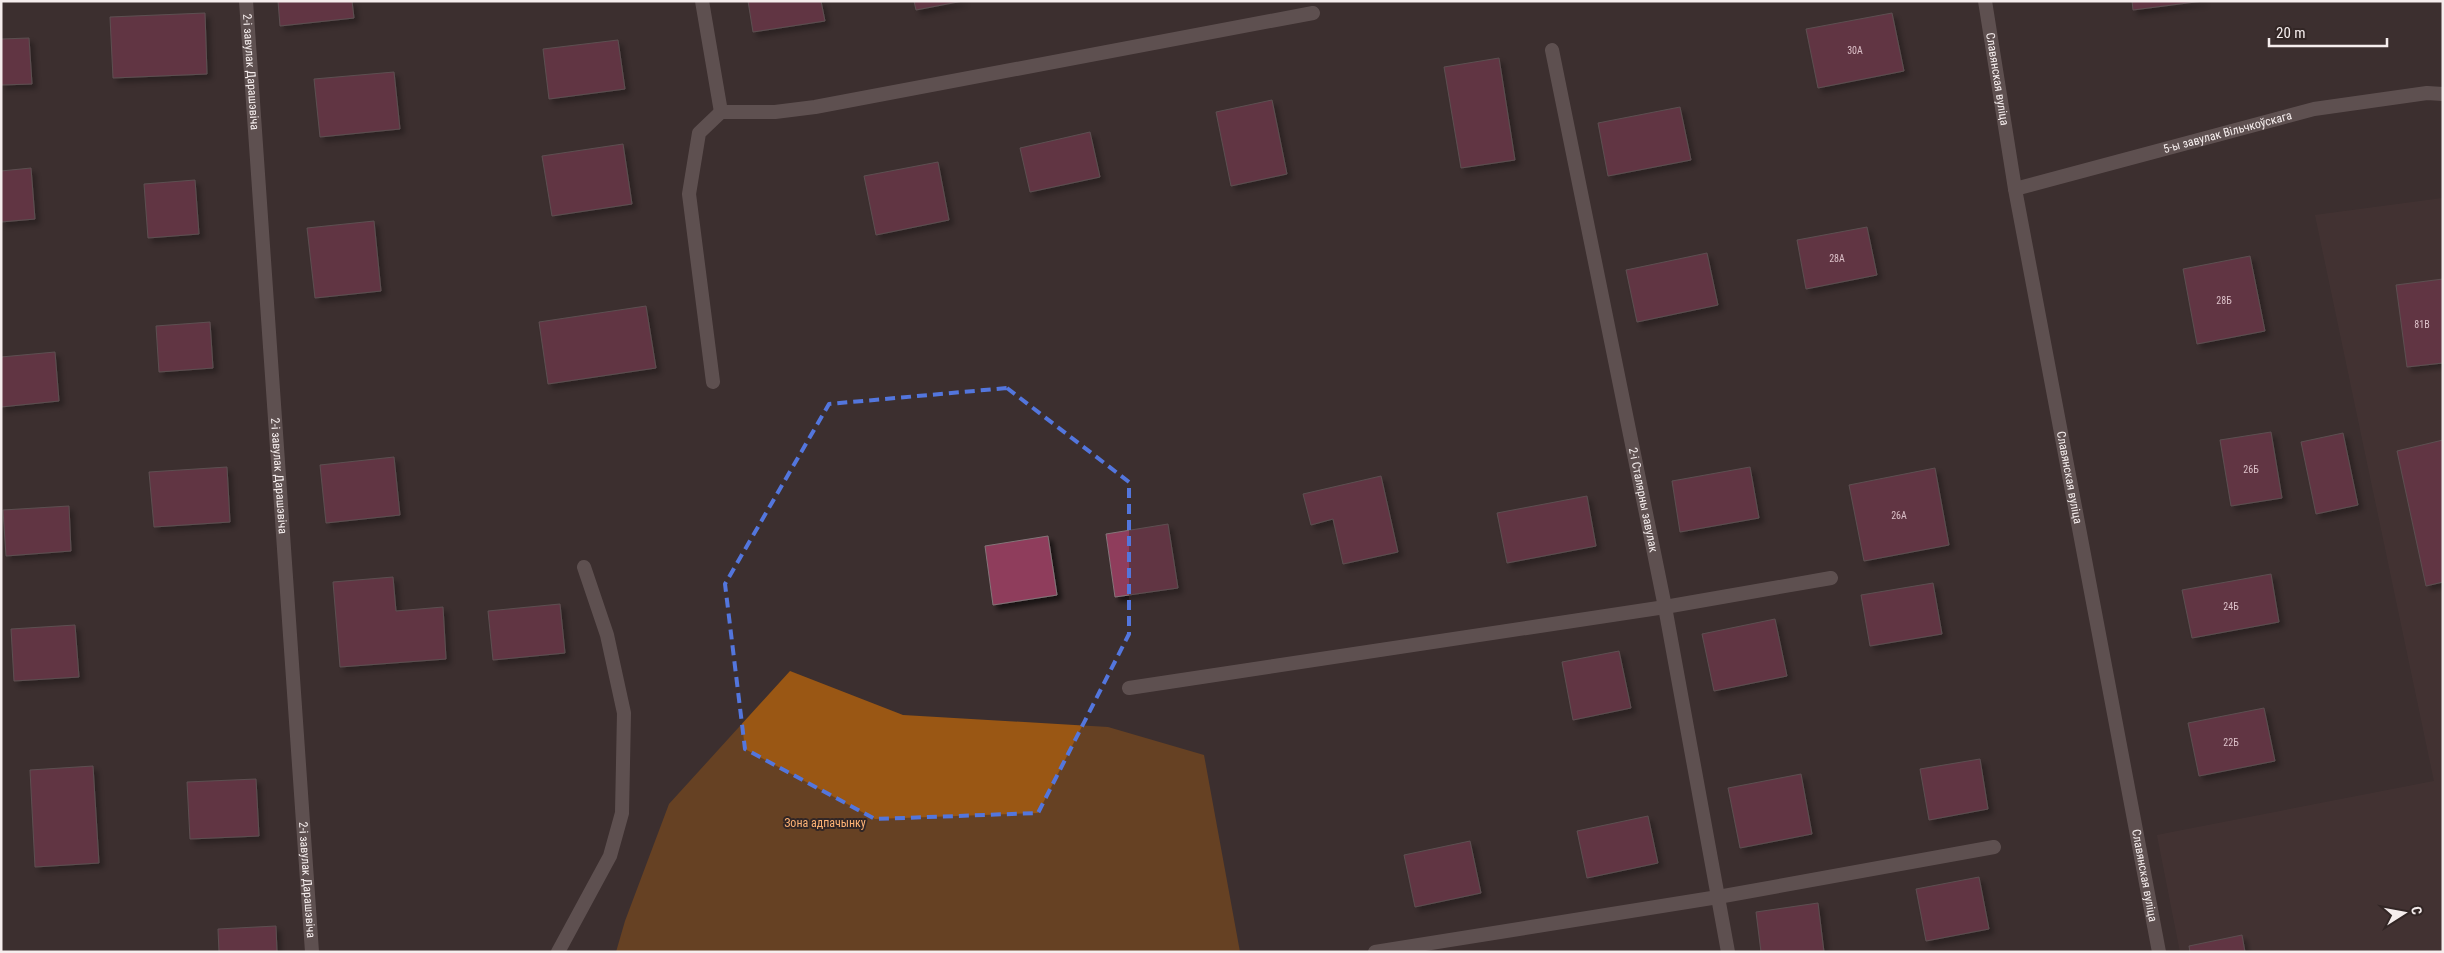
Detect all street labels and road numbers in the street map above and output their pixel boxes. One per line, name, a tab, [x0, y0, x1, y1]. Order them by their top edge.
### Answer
street label: 2-і завулак Дарашэвіча	[240, 13, 262, 131]
street label: Славянская вуліца	[1983, 32, 2012, 127]
street label: 5-ы завулак Вільчкоўскага	[2162, 108, 2294, 156]
street label: 2-і завулак Дарашэвіча	[268, 417, 290, 535]
street label: Славянская вуліца	[2054, 430, 2085, 525]
street label: 2-і Сталярны завулак	[1626, 446, 1661, 554]
street label: 2-і завулак Дарашэвіча	[296, 821, 318, 939]
street label: Славянская вуліца	[2129, 828, 2160, 923]

